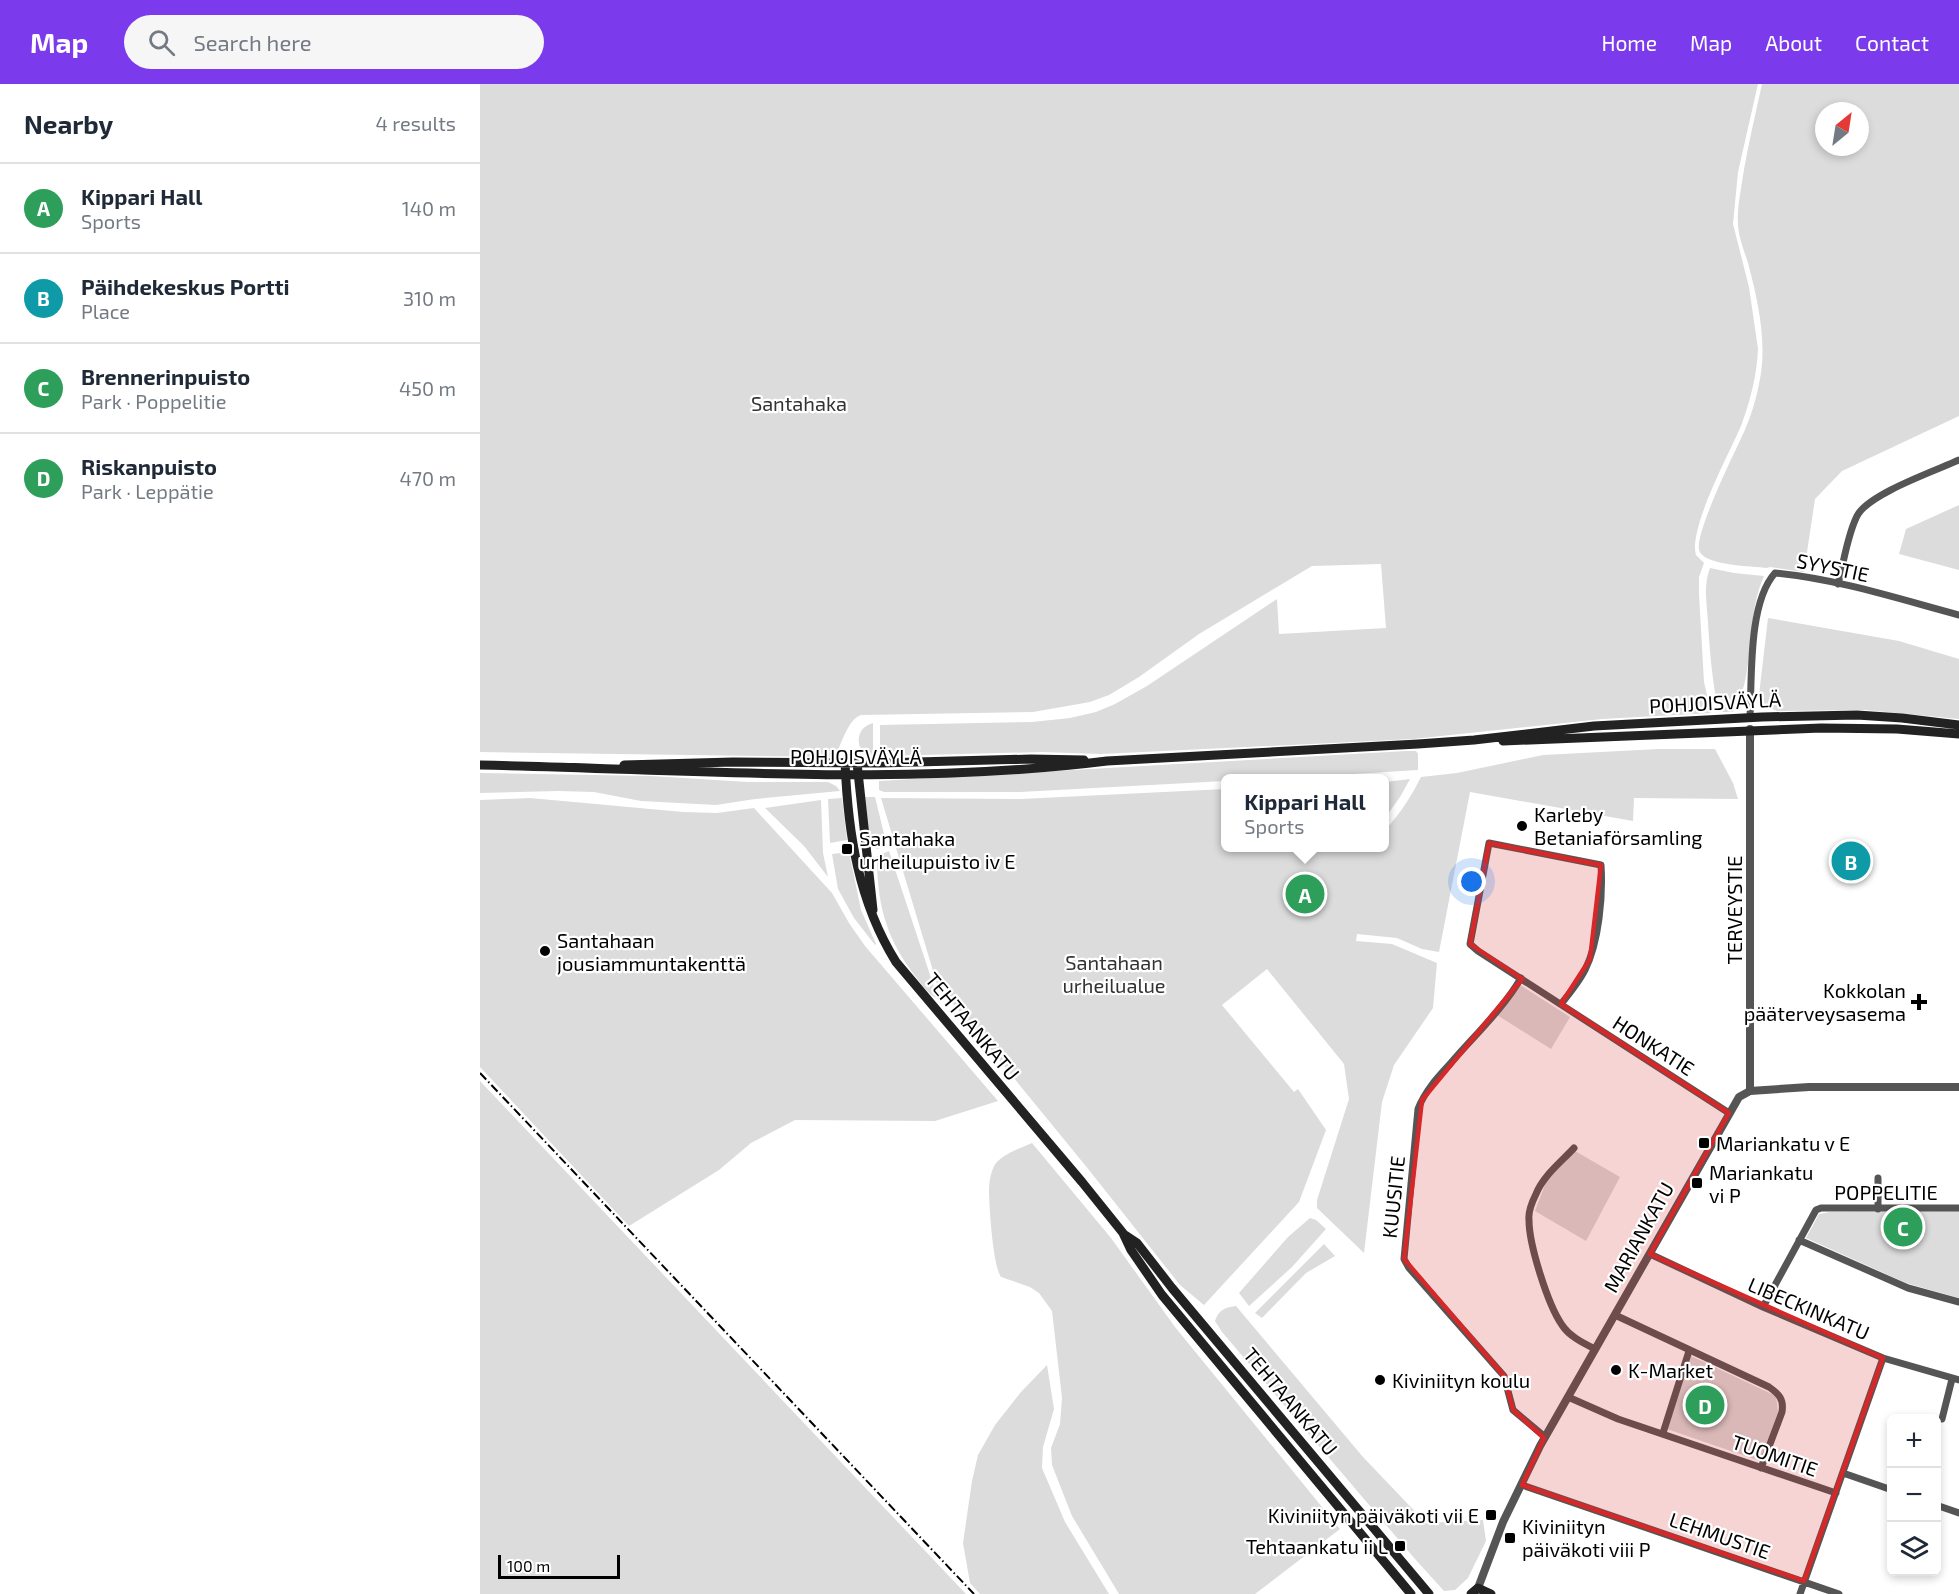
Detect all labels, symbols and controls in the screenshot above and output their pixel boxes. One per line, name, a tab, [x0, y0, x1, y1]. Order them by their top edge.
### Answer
search box	[124, 15, 544, 69]
text: Map	[30, 25, 88, 59]
icon: search	[145, 26, 178, 59]
text: Search here	[193, 29, 312, 55]
text: Home	[1601, 30, 1657, 55]
text: Map	[1690, 30, 1732, 55]
text: About	[1765, 30, 1822, 55]
text: Contact	[1855, 30, 1929, 55]
north arrow	[1815, 102, 1869, 156]
text: Nearby	[24, 108, 113, 139]
text: 4 results	[376, 111, 456, 135]
text: Kippari Hall	[81, 183, 202, 209]
text: A	[37, 196, 50, 220]
text: 140 m	[402, 196, 456, 220]
text: Sports	[81, 209, 141, 233]
text: Päihdekeskus Portti	[81, 273, 290, 299]
text: B	[37, 286, 50, 310]
text: 310 m	[403, 286, 456, 310]
text: Place	[81, 299, 130, 323]
text: Brennerinpuisto	[81, 363, 250, 389]
text: C	[38, 376, 49, 400]
text: 450 m	[399, 376, 456, 400]
text: Park · Poppelitie	[81, 389, 227, 413]
park label: Santahaka	[751, 391, 847, 415]
text: Riskanpuisto	[81, 453, 217, 479]
text: D	[37, 466, 50, 490]
text: 470 m	[399, 466, 456, 490]
text: Park · Leppätie	[81, 479, 214, 503]
street label: SYYSTIE	[1795, 548, 1871, 586]
street label: POHJOISVÄYLÄ	[1648, 687, 1782, 717]
street label: POHJOISVÄYLÄ	[790, 744, 923, 768]
popup	[1221, 774, 1389, 852]
text: Kippari Hall	[1244, 788, 1366, 814]
place label: Karleby Betaniaförsamling	[1534, 802, 1702, 849]
text: Sports	[1244, 814, 1304, 838]
marker: Karleby Betaniaförsamling	[1515, 819, 1529, 833]
place label: Santahaka urheilupuisto iv E	[859, 826, 1015, 873]
pin: B	[1832, 838, 1870, 884]
marker: Santahaka urheilupuisto iv E	[840, 842, 854, 856]
street label: TERVEYSTIE	[1722, 855, 1746, 965]
your location	[1457, 867, 1486, 896]
pin: A	[1286, 872, 1324, 916]
place label: Santahaan jousiammuntakenttä	[557, 928, 746, 975]
marker: Santahaan jousiammuntakenttä	[538, 944, 552, 958]
park label: Santahaan urheilualue	[1062, 950, 1166, 997]
street label: TEHTAANKATU	[921, 967, 1025, 1085]
place label: Kokkolan pääterveysasema	[1744, 978, 1906, 1025]
marker: Kokkolan pääterveysasema	[1910, 993, 1928, 1011]
street label: HONKATIE	[1609, 1010, 1699, 1080]
place label: Mariankatu v E	[1716, 1131, 1850, 1155]
marker: Mariankatu v E	[1697, 1136, 1711, 1150]
street label: KUUSITIE	[1377, 1154, 1409, 1240]
place label: Mariankatu vi P	[1709, 1160, 1813, 1207]
marker: Mariankatu vi P	[1690, 1176, 1704, 1190]
street label: MARIANKATU	[1598, 1178, 1678, 1296]
street label: POPPELITIE	[1834, 1180, 1938, 1204]
pin: C	[1884, 1204, 1922, 1250]
street label: LIBECKINKATU	[1745, 1272, 1873, 1344]
street label: TEHTAANKATU	[1239, 1342, 1343, 1460]
place label: K-Market	[1628, 1358, 1714, 1382]
marker: K-Market	[1609, 1363, 1623, 1377]
place label: Kiviniityn koulu	[1392, 1368, 1530, 1392]
marker: Kiviniityn koulu	[1373, 1373, 1387, 1387]
pin: D	[1686, 1382, 1724, 1428]
map controls	[1887, 1414, 1941, 1576]
button: +	[1887, 1414, 1941, 1468]
street label: TUOMITIE	[1729, 1429, 1821, 1481]
button: −	[1887, 1468, 1941, 1522]
place label: Kiviniityn päiväkoti vii E	[1268, 1503, 1479, 1527]
street label: LEHMUSTIE	[1666, 1507, 1774, 1563]
marker: Kiviniityn päiväkoti vii E	[1484, 1508, 1498, 1522]
place label: Kiviniityn päiväkoti viii P	[1522, 1514, 1651, 1561]
button: layers	[1887, 1522, 1941, 1576]
marker: Kiviniityn päiväkoti viii P	[1503, 1531, 1517, 1545]
place label: Tehtaankatu ii L	[1246, 1534, 1388, 1558]
marker: Tehtaankatu ii L	[1393, 1539, 1407, 1553]
scale bar	[498, 1552, 620, 1580]
text: 100 m	[507, 1556, 550, 1575]

